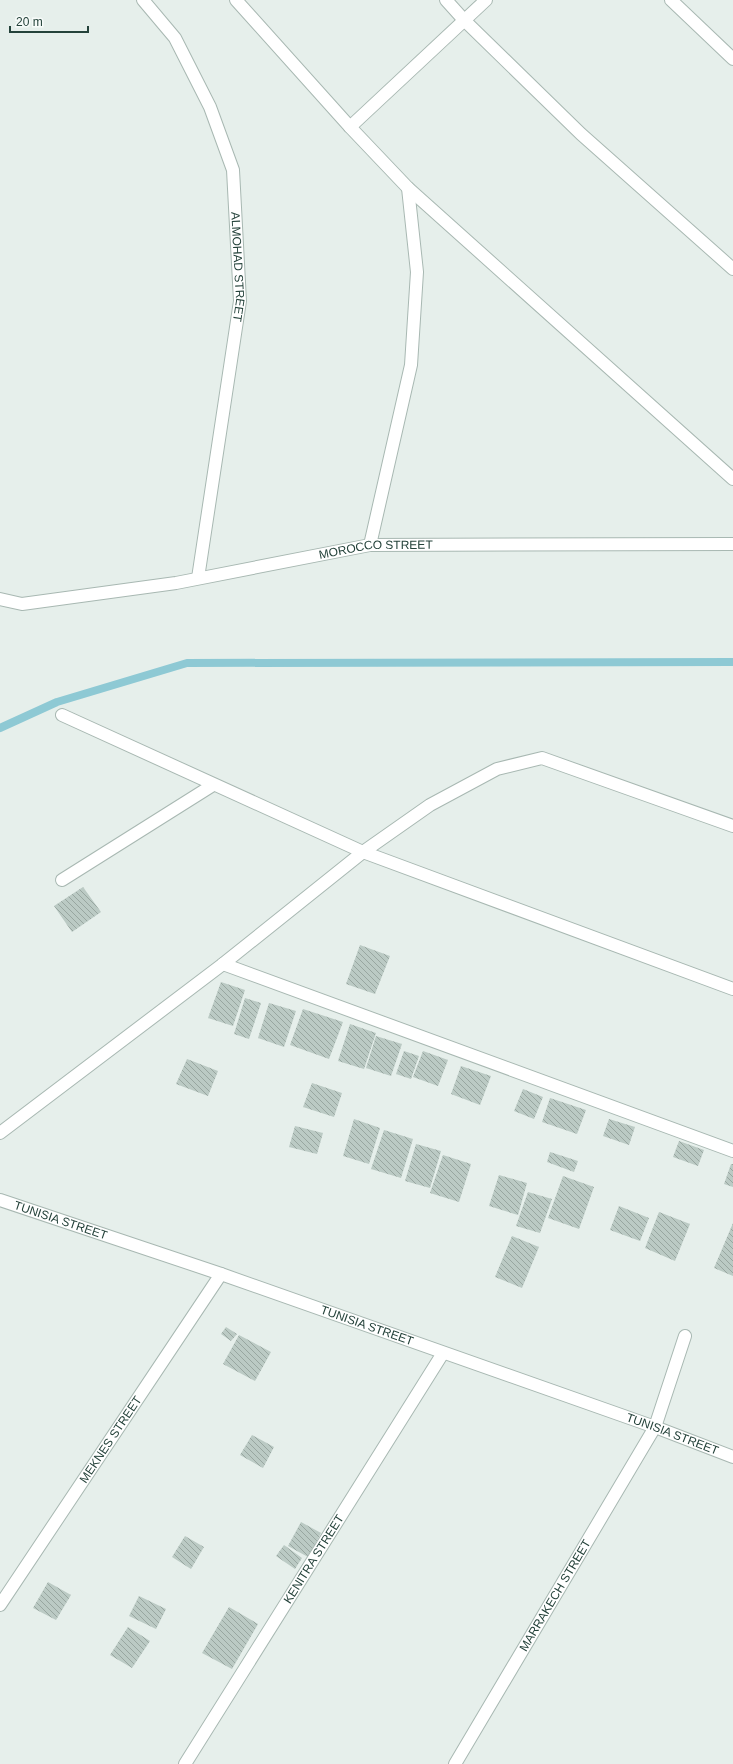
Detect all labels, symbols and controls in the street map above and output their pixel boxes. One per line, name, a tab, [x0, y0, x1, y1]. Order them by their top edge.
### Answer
scale bar	[10, 8, 88, 34]
text: 20 m	[16, 15, 43, 29]
street label: ALMOHAD STREET	[228, 211, 247, 323]
street label: MOROCCO STREET	[318, 538, 433, 562]
street label: TUNISIA STREET	[12, 1198, 110, 1243]
street label: TUNISIA STREET	[319, 1303, 416, 1349]
street label: MEKNES STREET	[77, 1393, 145, 1486]
street label: TUNISIA STREET	[624, 1410, 721, 1458]
street label: KENITRA STREET	[281, 1511, 347, 1606]
street label: MARRAKECH STREET	[516, 1536, 594, 1654]

